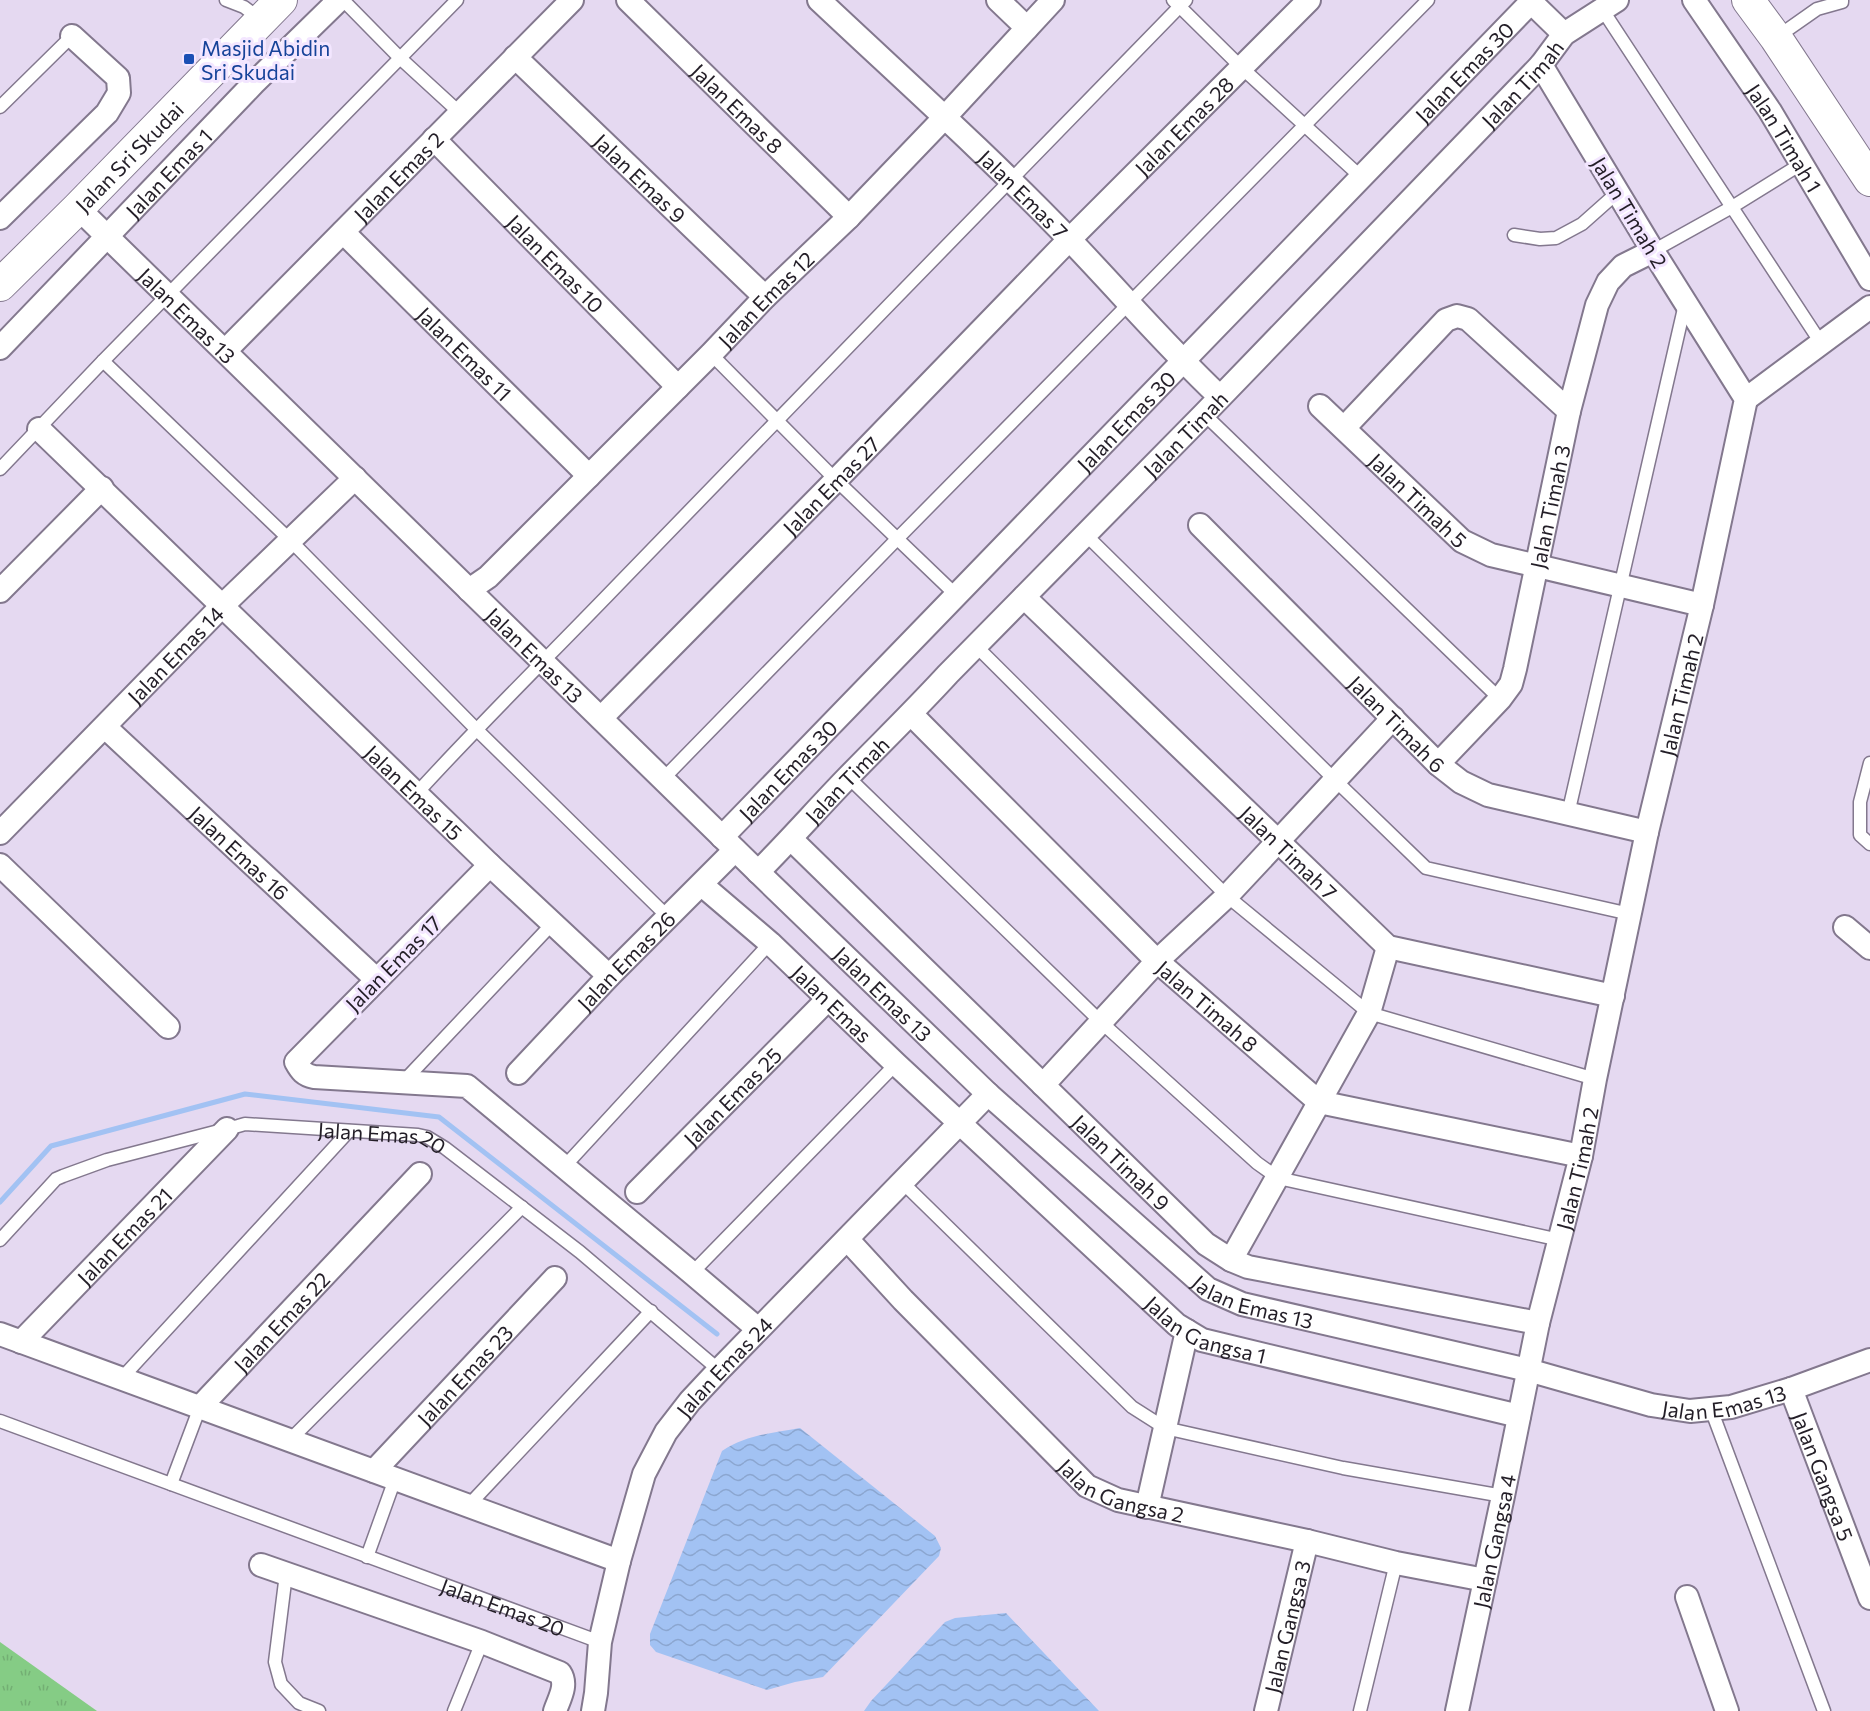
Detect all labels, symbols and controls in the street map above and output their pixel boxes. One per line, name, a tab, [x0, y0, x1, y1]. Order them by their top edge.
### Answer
street label: Jalan Emas 30	[1409, 16, 1518, 127]
place label: Masjid Abidin Sri Skudai	[201, 35, 330, 84]
street label: Jalan Timah	[1476, 35, 1568, 132]
marker: Masjid Abidin Sri Skudai	[182, 52, 196, 66]
street label: Jalan Emas 8	[687, 58, 789, 158]
street label: Jalan Emas 28	[1129, 71, 1238, 180]
street label: Jalan Timah 1	[1742, 78, 1828, 196]
street label: Jalan Sri Skudai	[69, 96, 188, 216]
street label: Jalan Emas 1	[120, 123, 217, 222]
street label: Jalan Emas 2	[348, 126, 448, 226]
street label: Jalan Emas 9	[589, 128, 692, 227]
street label: Jalan Emas 7	[974, 144, 1074, 243]
street label: Jalan Timah 2	[1587, 152, 1673, 272]
street label: Jalan Emas 10	[502, 209, 610, 317]
street label: Jalan Emas 12	[712, 245, 818, 352]
street label: Jalan Emas 13	[134, 262, 241, 368]
street label: Jalan Emas 11	[413, 301, 518, 405]
street label: Jalan Emas 30	[1071, 365, 1180, 476]
street label: Jalan Timah	[1137, 385, 1232, 481]
street label: Jalan Emas 27	[777, 431, 884, 539]
street label: Jalan Timah 3	[1524, 442, 1574, 571]
street label: Jalan Timah 5	[1364, 447, 1473, 552]
street label: Jalan Emas 14	[122, 600, 228, 708]
street label: Jalan Emas 13	[481, 602, 589, 707]
street label: Jalan Timah 2	[1653, 631, 1707, 758]
street label: Jalan Timah 6	[1344, 670, 1451, 777]
street label: Jalan Emas 30	[733, 714, 842, 825]
street label: Jalan Timah	[799, 731, 893, 828]
street label: Jalan Emas 15	[360, 739, 468, 845]
street label: Jalan Emas 16	[185, 800, 295, 905]
street label: Jalan Timah 7	[1236, 800, 1343, 904]
street label: Jalan Emas 26	[571, 905, 680, 1015]
street label: Jalan Emas 17	[340, 910, 446, 1016]
street label: Jalan Emas 13	[830, 941, 938, 1047]
street label: Jalan Timah 8	[1152, 954, 1264, 1056]
street label: Jalan Emas	[787, 959, 877, 1047]
street label: Jalan Emas 25	[678, 1042, 786, 1151]
street label: Jalan Timah 2	[1550, 1105, 1602, 1232]
street label: Jalan Timah 9	[1068, 1109, 1176, 1215]
street label: Jalan Emas 20	[317, 1116, 451, 1158]
street label: Jalan Emas 21	[71, 1182, 177, 1289]
street label: Jalan Emas 22	[228, 1266, 334, 1376]
street label: Jalan Emas 13	[1188, 1269, 1316, 1333]
street label: Jalan Gangsa 1	[1141, 1290, 1269, 1367]
street label: Jalan Emas 24	[670, 1311, 777, 1421]
street label: Jalan Emas 23	[411, 1319, 517, 1430]
street label: Jalan Emas 13	[1660, 1379, 1789, 1424]
street label: Jalan Gangsa 5	[1788, 1408, 1860, 1544]
street label: Jalan Gangsa 2	[1054, 1453, 1186, 1526]
street label: Jalan Gangsa 4	[1467, 1471, 1520, 1610]
street label: Jalan Gangsa 3	[1258, 1557, 1314, 1695]
street label: Jalan Emas 20	[438, 1572, 568, 1640]

